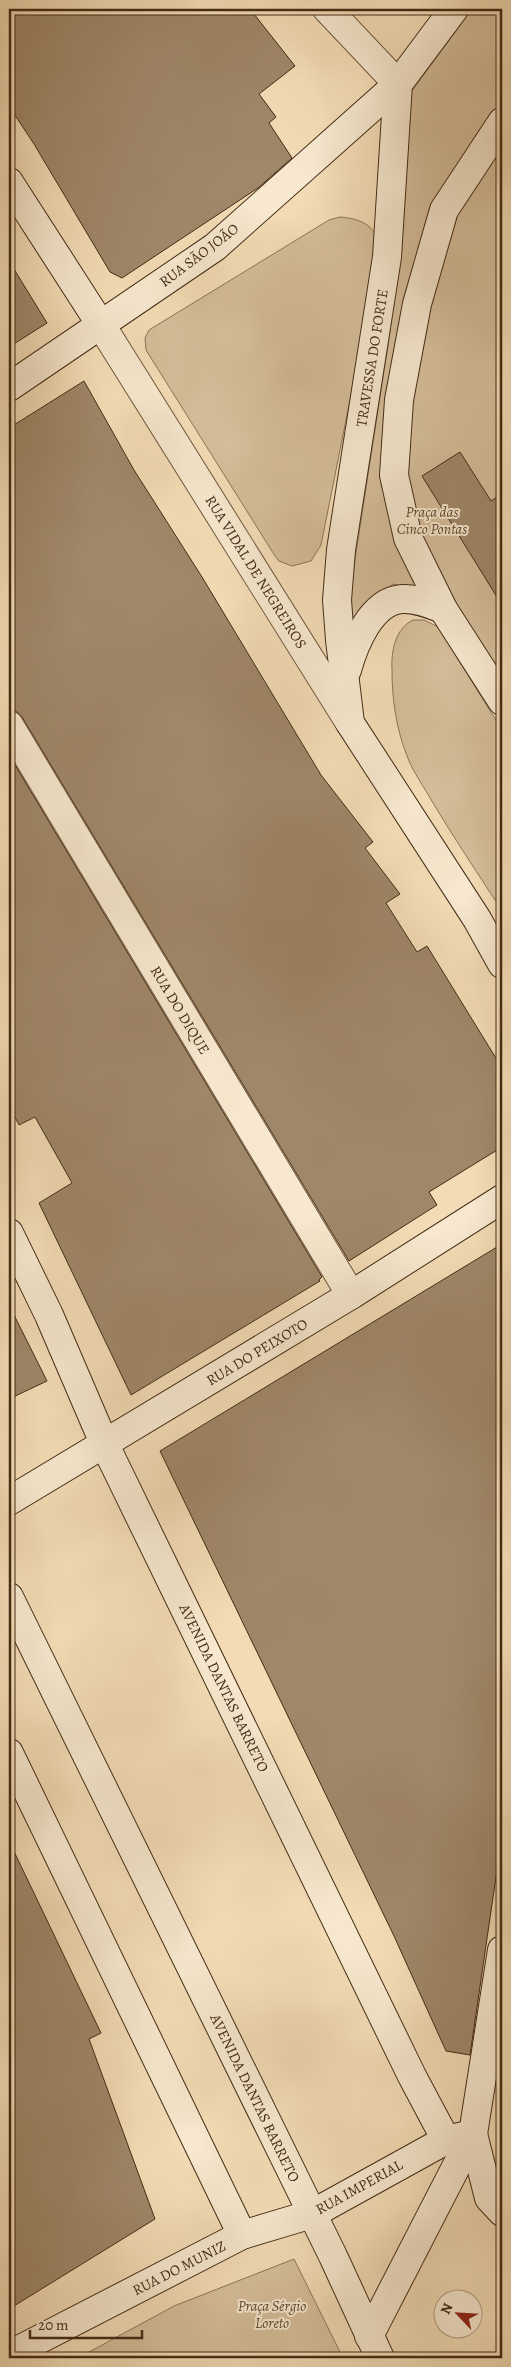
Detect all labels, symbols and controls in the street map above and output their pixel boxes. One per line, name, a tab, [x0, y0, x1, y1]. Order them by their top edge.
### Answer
street label: RUA SÃO JOÃO	[155, 219, 243, 291]
street label: TRAVESSA DO FORTE	[351, 288, 393, 428]
street label: RUA VIDAL DE NEGREIROS	[200, 491, 312, 653]
park label: Praça das Cinco Pontas	[397, 502, 467, 539]
street label: RUA DO DIQUE	[146, 962, 214, 1058]
street label: RUA DO PEIXOTO	[202, 1314, 312, 1390]
street label: AVENIDA DANTAS BARRETO	[174, 1600, 274, 1775]
street label: AVENIDA DANTAS BARRETO	[205, 2010, 305, 2185]
street label: RUA IMPERIAL	[312, 2155, 406, 2219]
street label: RUA DO MUNIZ	[129, 2236, 229, 2300]
north arrow	[434, 2290, 484, 2340]
park label: Praça Sérgio Loreto	[238, 2296, 306, 2333]
text: N	[436, 2300, 457, 2317]
scale bar	[30, 2307, 142, 2339]
text: 20 m	[38, 2315, 69, 2335]

